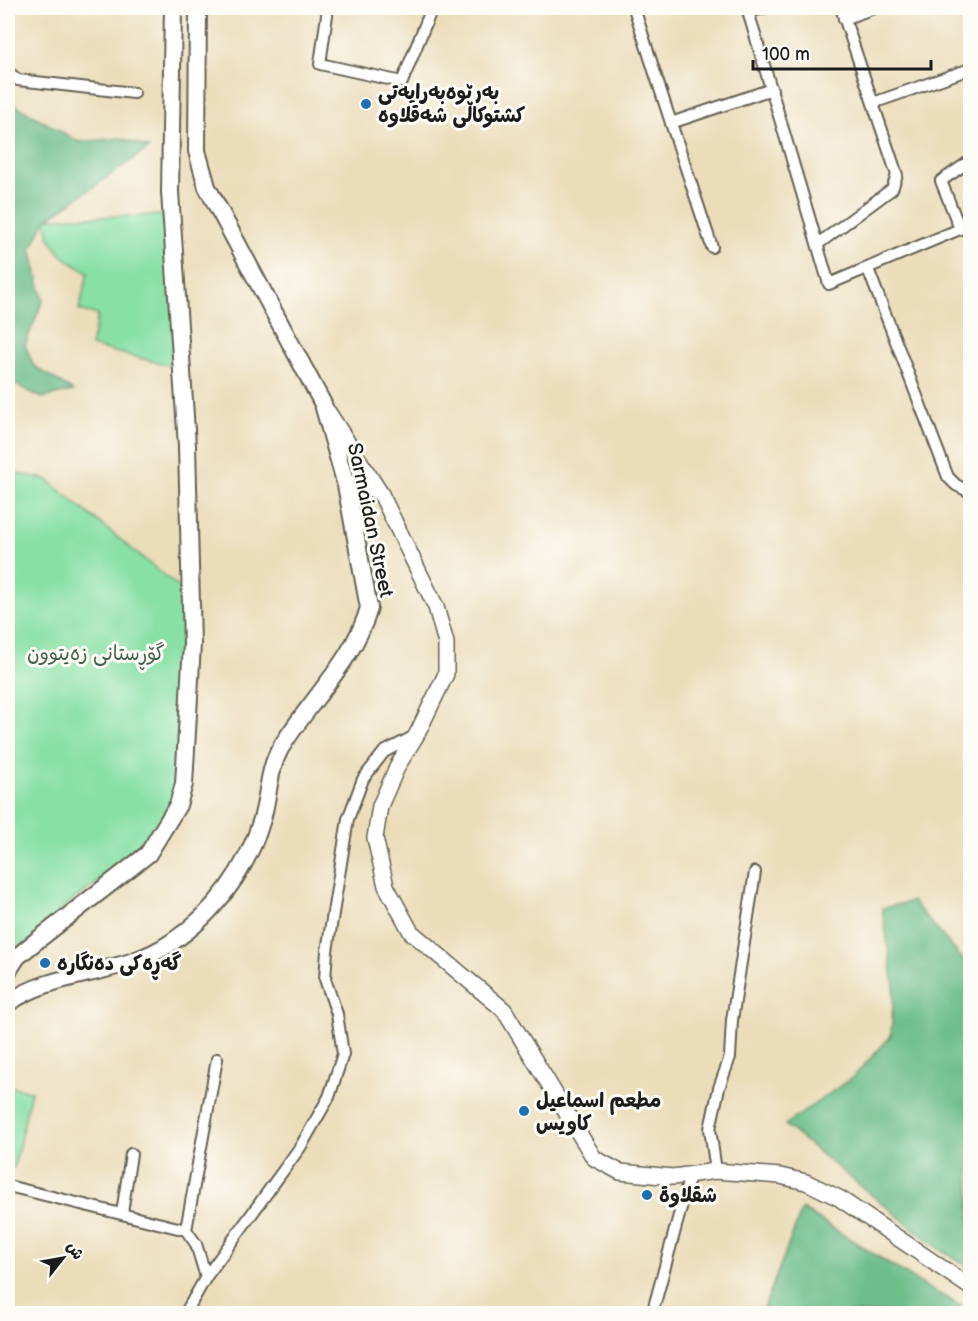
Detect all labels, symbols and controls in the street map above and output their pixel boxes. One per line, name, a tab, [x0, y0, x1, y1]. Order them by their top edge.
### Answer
scale bar	[753, 33, 932, 71]
text: 100 m	[762, 44, 810, 65]
place label: بەڕێوەبەرایەتی کشتوکاڵی شەقلاوە	[378, 81, 525, 128]
marker: بەڕێوەبەرایەتی کشتوکاڵی شەقلاوە	[359, 97, 373, 111]
street label: Sarmaidan Street	[342, 441, 398, 600]
park label: گۆڕستانی زەیتوون	[27, 642, 165, 670]
place label: گەڕەکی دەنگارە	[57, 951, 181, 980]
marker: گەڕەکی دەنگارە	[38, 956, 52, 970]
place label: مطعم اسماعیل کاویس	[536, 1089, 661, 1136]
marker: مطعم اسماعیل کاویس	[517, 1104, 531, 1118]
place label: شقلاوة	[659, 1184, 717, 1208]
marker: شقلاوة	[640, 1188, 654, 1202]
north arrow	[33, 1228, 93, 1288]
text: ش	[62, 1239, 87, 1263]

